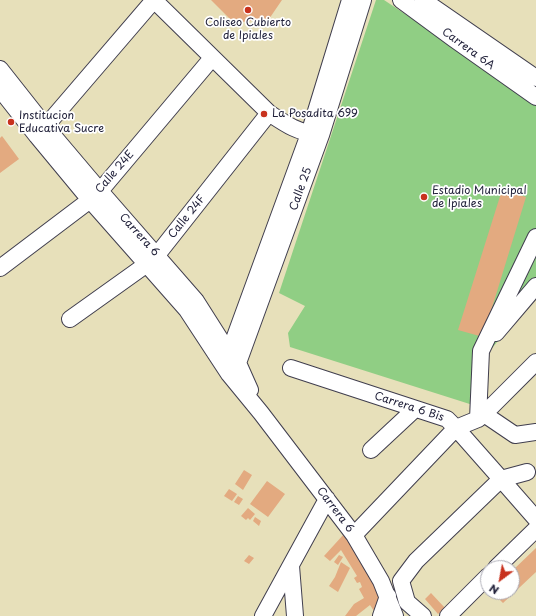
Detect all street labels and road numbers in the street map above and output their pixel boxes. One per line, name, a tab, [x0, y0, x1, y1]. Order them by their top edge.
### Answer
street label: Carrera 6A	[439, 26, 497, 72]
street label: Calle 24E	[93, 148, 137, 196]
street label: Calle 25	[287, 166, 315, 212]
street label: Calle 24F	[166, 193, 208, 241]
street label: Carrera 6	[116, 211, 162, 259]
street label: Carrera 6 Bis	[373, 390, 445, 424]
street label: Carrera 6	[314, 485, 356, 535]

